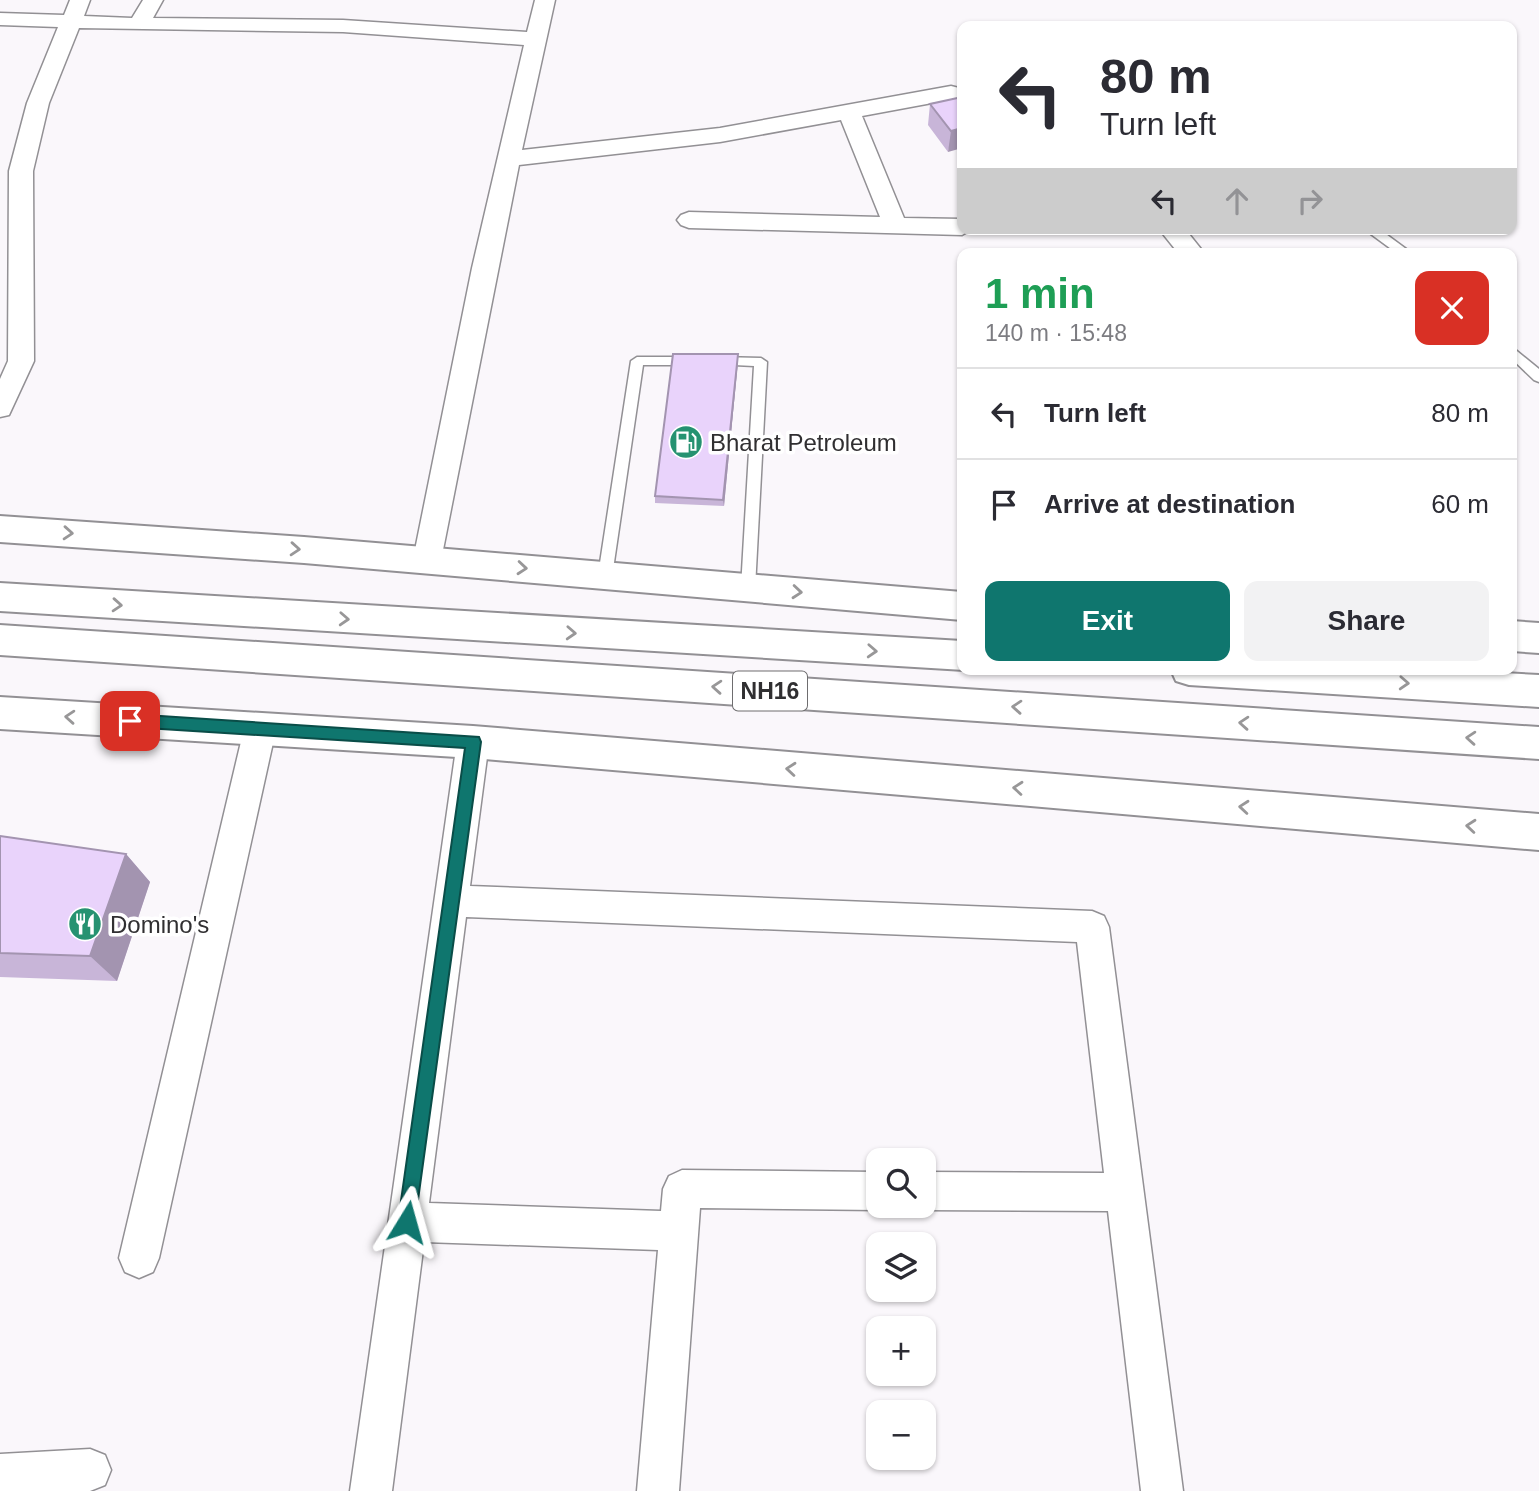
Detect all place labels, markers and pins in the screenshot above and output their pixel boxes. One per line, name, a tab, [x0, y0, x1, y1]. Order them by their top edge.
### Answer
fuel station icon: Bharat Petroleum	[667, 423, 705, 461]
place label: Bharat Petroleum	[710, 429, 897, 456]
pin	[100, 691, 160, 751]
restaurant icon: Domino's	[66, 905, 104, 943]
place label: Domino's	[110, 911, 209, 938]

